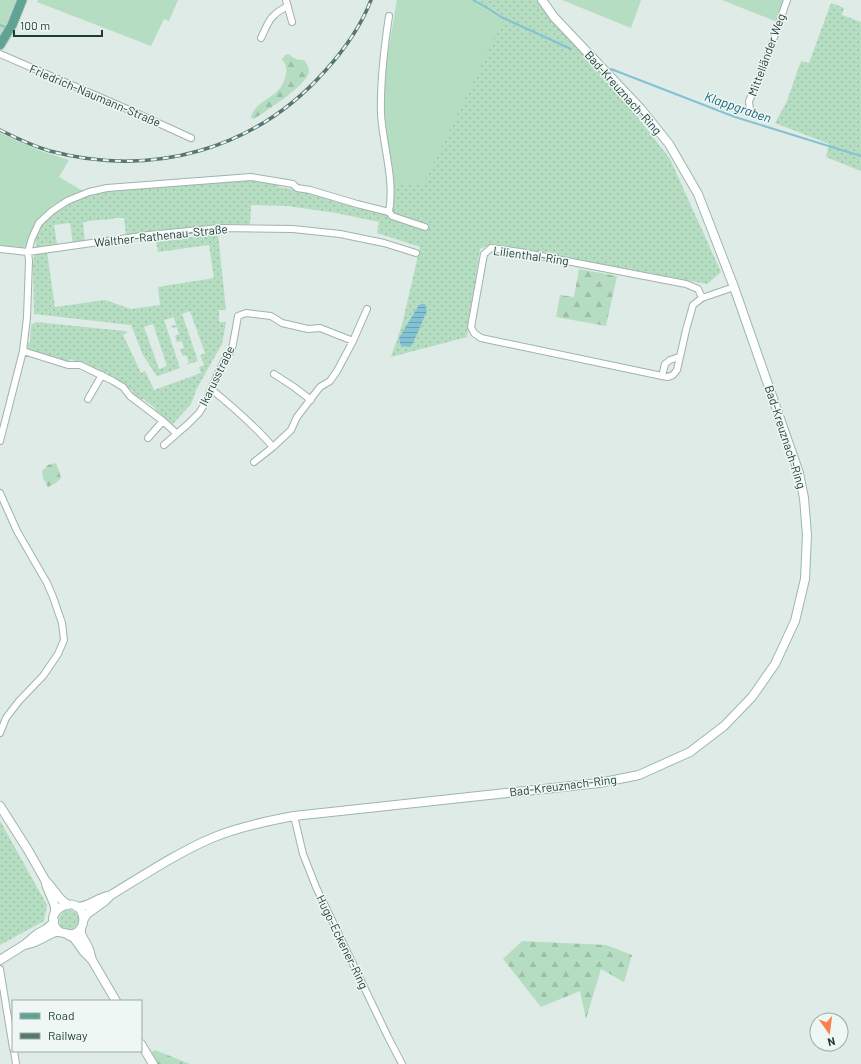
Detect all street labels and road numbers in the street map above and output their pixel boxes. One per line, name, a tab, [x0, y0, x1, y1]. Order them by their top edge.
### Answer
street label: Mittelländer Weg	[745, 11, 788, 98]
street label: Bad-Kreuznach-Ring	[582, 48, 665, 137]
street label: Friedrich-Naumann-Straße	[28, 61, 163, 129]
street label: Walther-Rathenau-Straße	[93, 221, 228, 249]
street label: Lilienthal-Ring	[492, 243, 570, 267]
street label: Ikarusstraße	[196, 343, 237, 408]
street label: Bad-Kreuznach-Ring	[763, 383, 809, 490]
street label: Bad-Kreuznach-Ring	[508, 771, 617, 799]
street label: Hugo-Eckener-Ring	[314, 892, 372, 991]

